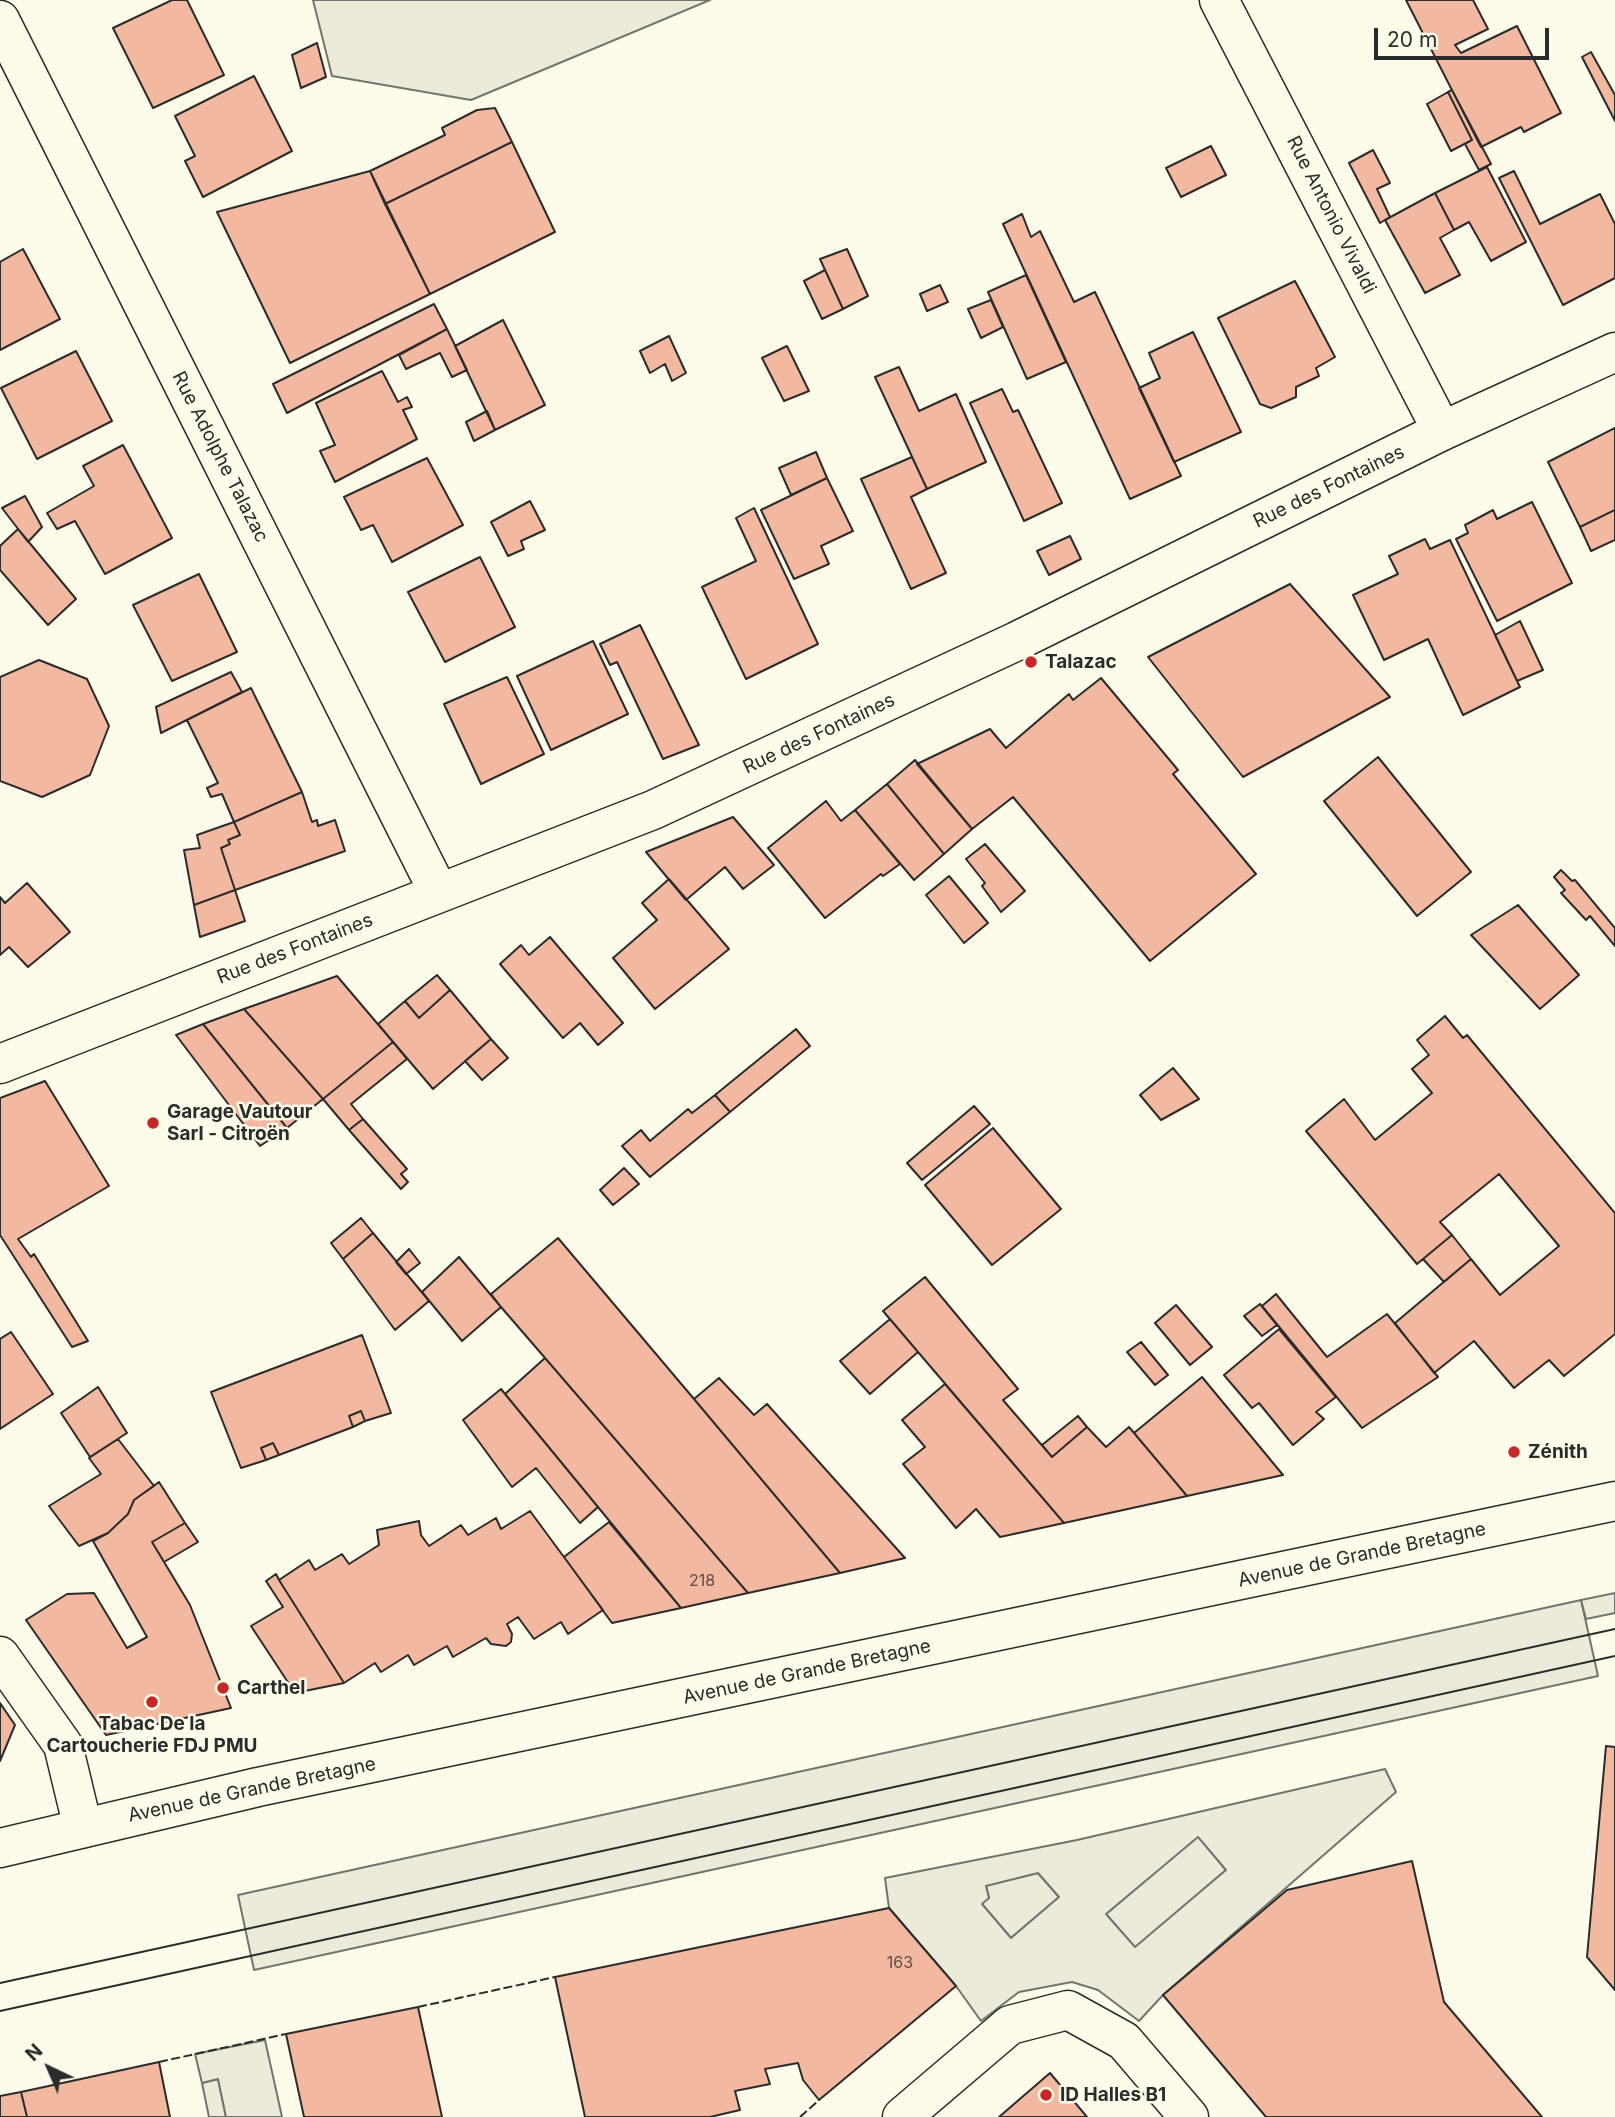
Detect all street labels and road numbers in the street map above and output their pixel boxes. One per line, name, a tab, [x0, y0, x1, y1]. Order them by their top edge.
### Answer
street label: Rue Antonio Vivaldi	[1281, 132, 1381, 298]
street label: Rue Adolphe Talazac	[167, 368, 273, 546]
street label: Rue des Fontaines	[1250, 441, 1408, 533]
street label: Rue des Fontaines	[739, 689, 899, 779]
street label: Rue des Fontaines	[214, 909, 376, 989]
street label: Avenue de Grande Bretagne	[1236, 1518, 1488, 1592]
street label: Avenue de Grande Bretagne	[681, 1635, 933, 1709]
street label: Avenue de Grande Bretagne	[126, 1753, 378, 1827]

